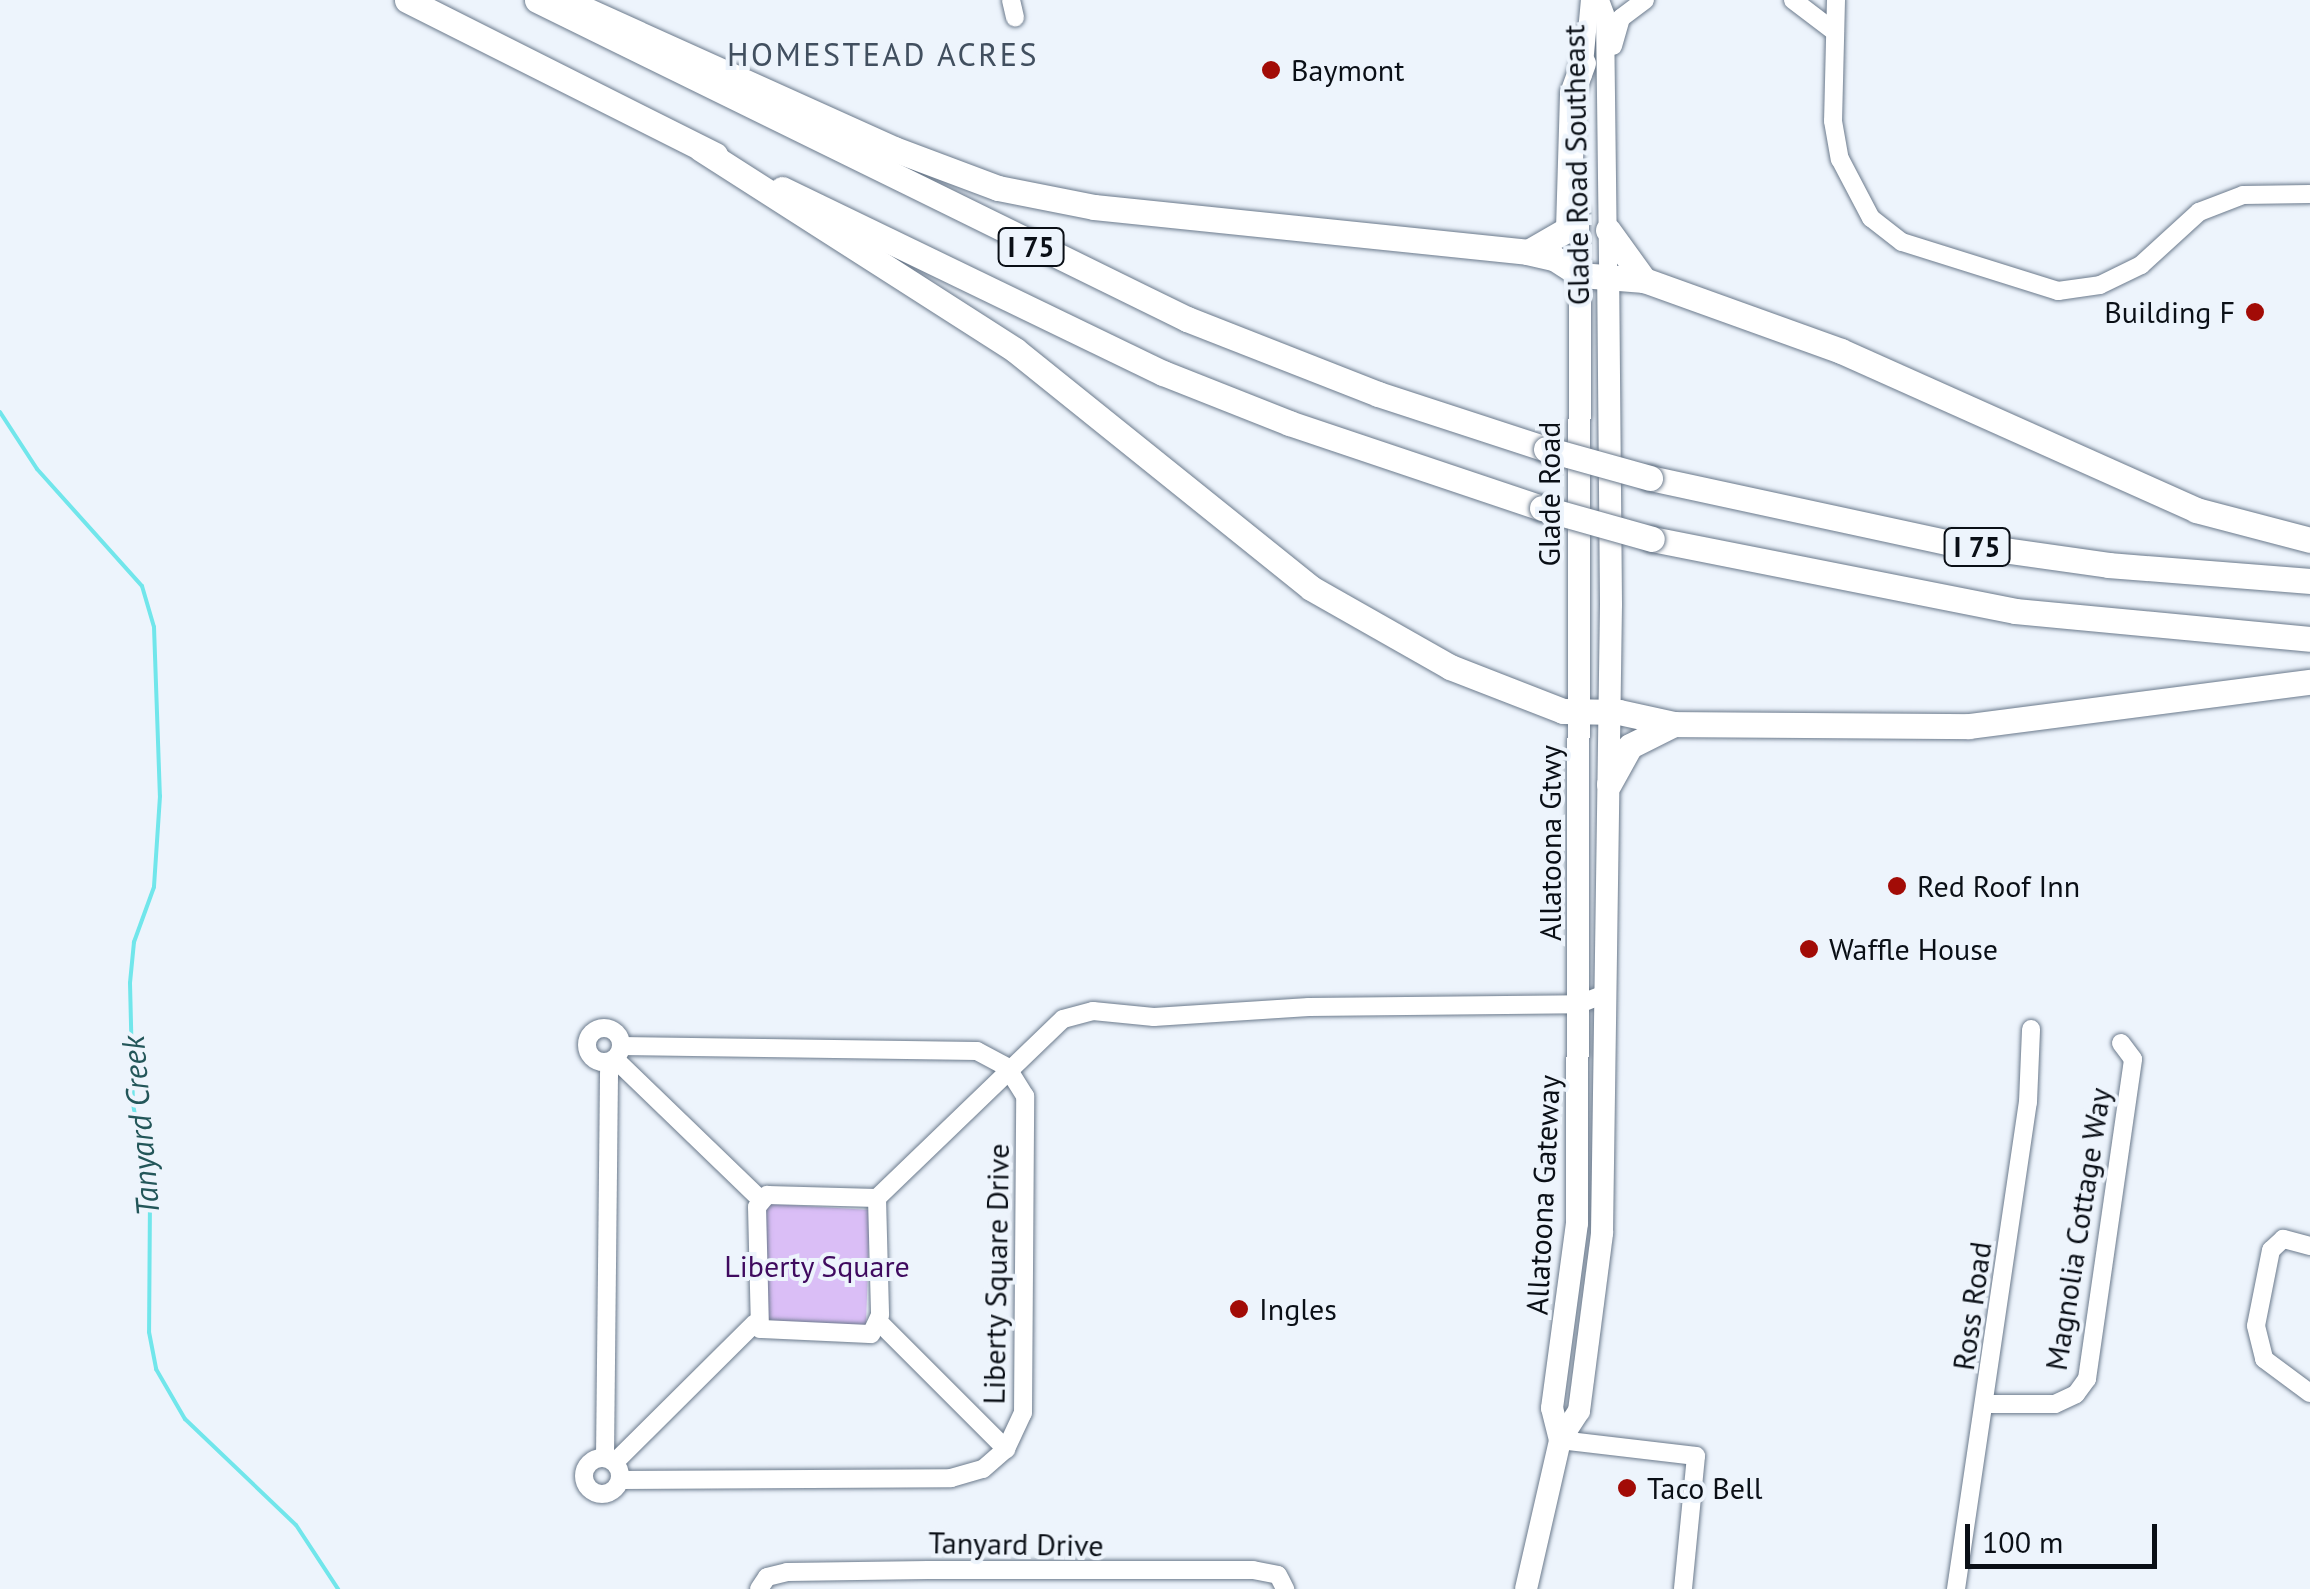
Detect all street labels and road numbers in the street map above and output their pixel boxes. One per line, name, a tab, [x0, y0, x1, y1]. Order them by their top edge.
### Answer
street label: Glade Road Southeast	[1556, 24, 1596, 306]
road number: I 75	[996, 224, 1066, 270]
street label: Glade Road	[1531, 422, 1567, 566]
road number: I 75	[1942, 524, 2012, 570]
street label: Allatoona Gtwy	[1532, 745, 1568, 941]
street label: Allatoona Gateway	[1519, 1074, 1567, 1316]
street label: Magnolia Cottage Way	[2038, 1085, 2118, 1373]
street label: Liberty Square Drive	[976, 1143, 1016, 1405]
street label: Ross Road	[1945, 1239, 1999, 1373]
street label: Tanyard Drive	[928, 1524, 1104, 1564]

